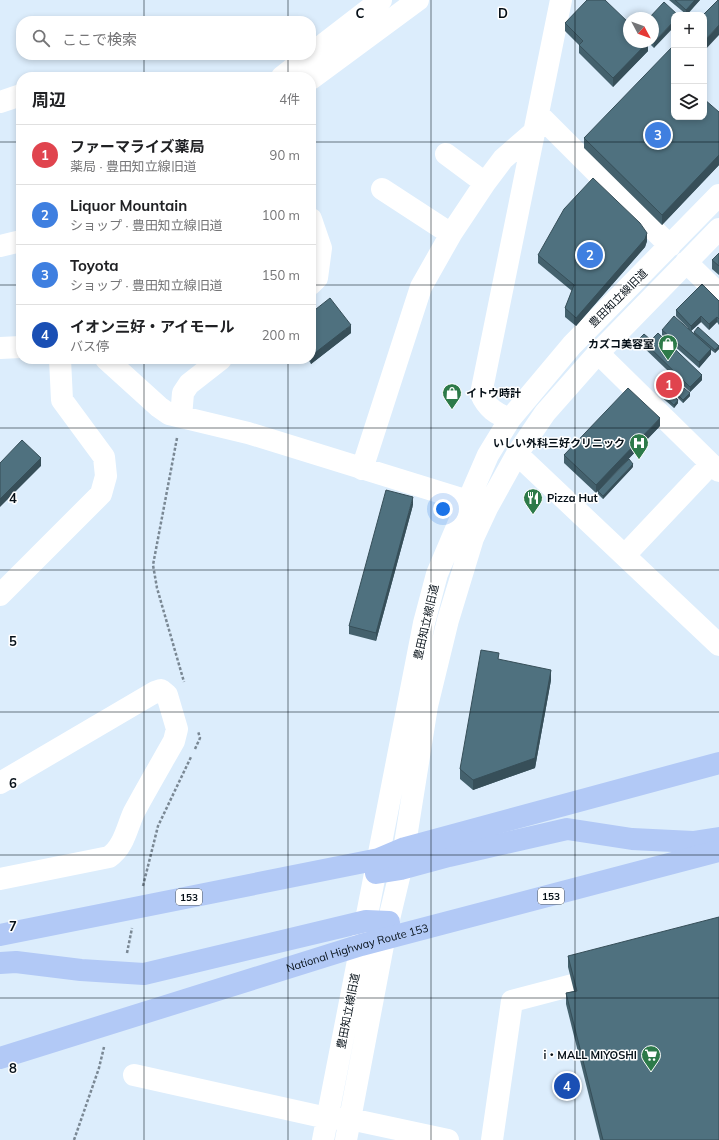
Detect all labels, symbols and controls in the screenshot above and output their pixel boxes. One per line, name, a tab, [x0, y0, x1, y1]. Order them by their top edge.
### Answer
text: C	[356, 5, 365, 21]
text: D	[498, 5, 508, 21]
north arrow	[623, 12, 659, 48]
map controls	[671, 12, 707, 120]
button: +	[671, 12, 707, 48]
search box	[16, 16, 316, 60]
icon: search	[30, 27, 52, 49]
text: ここで検索	[62, 30, 137, 49]
button: −	[671, 48, 707, 84]
button: layers	[671, 84, 707, 120]
text: 周辺	[32, 89, 66, 110]
text: 4件	[279, 91, 300, 107]
pin: 3	[645, 120, 671, 150]
text: ファーマライズ薬局	[70, 137, 205, 156]
text: 1	[41, 147, 49, 163]
text: 90 m	[270, 147, 300, 163]
text: 薬局 · 豊田知立線旧道	[70, 158, 197, 174]
text: Liquor Mountain	[70, 196, 187, 215]
text: 2	[41, 207, 49, 223]
text: 100 m	[262, 207, 300, 223]
text: ショップ · 豊田知立線旧道	[70, 217, 223, 233]
pin: 2	[577, 240, 603, 270]
text: Toyota	[70, 256, 119, 275]
street label: 豊田知立線旧道	[586, 266, 650, 330]
text: 3	[41, 267, 49, 283]
text: 150 m	[262, 267, 300, 283]
text: ショップ · 豊田知立線旧道	[70, 277, 223, 293]
text: イオン三好・アイモール	[70, 317, 234, 336]
text: 4	[41, 327, 49, 343]
text: 200 m	[262, 327, 300, 343]
shop icon: カズコ美容室	[657, 333, 679, 361]
place label: カズコ美容室	[588, 337, 654, 351]
text: バス停	[70, 338, 109, 354]
pin: 1	[656, 370, 682, 400]
shop icon: イトウ時計	[441, 382, 463, 410]
place label: イトウ時計	[466, 386, 521, 400]
hospital icon: いしい外科三好クリニック	[628, 432, 650, 460]
place label: いしい外科三好クリニック	[493, 436, 625, 450]
restaurant icon: Pizza Hut	[522, 487, 544, 515]
text: 4	[9, 490, 17, 506]
place label: Pizza Hut	[547, 491, 598, 505]
your location	[433, 499, 453, 519]
street label: 豊田知立線旧道	[411, 583, 441, 661]
text: 5	[9, 633, 17, 649]
text: 6	[9, 775, 17, 791]
road number: 153	[538, 888, 564, 904]
road number: 153	[176, 889, 202, 905]
text: 7	[9, 918, 17, 934]
street label: National Highway Route 153	[284, 921, 430, 975]
street label: 豊田知立線旧道	[334, 972, 362, 1050]
supermarket icon: i・MALL MIYOSHI	[640, 1044, 662, 1072]
place label: i・MALL MIYOSHI	[543, 1048, 637, 1062]
text: 8	[9, 1060, 17, 1076]
pin: 4	[554, 1071, 580, 1101]

